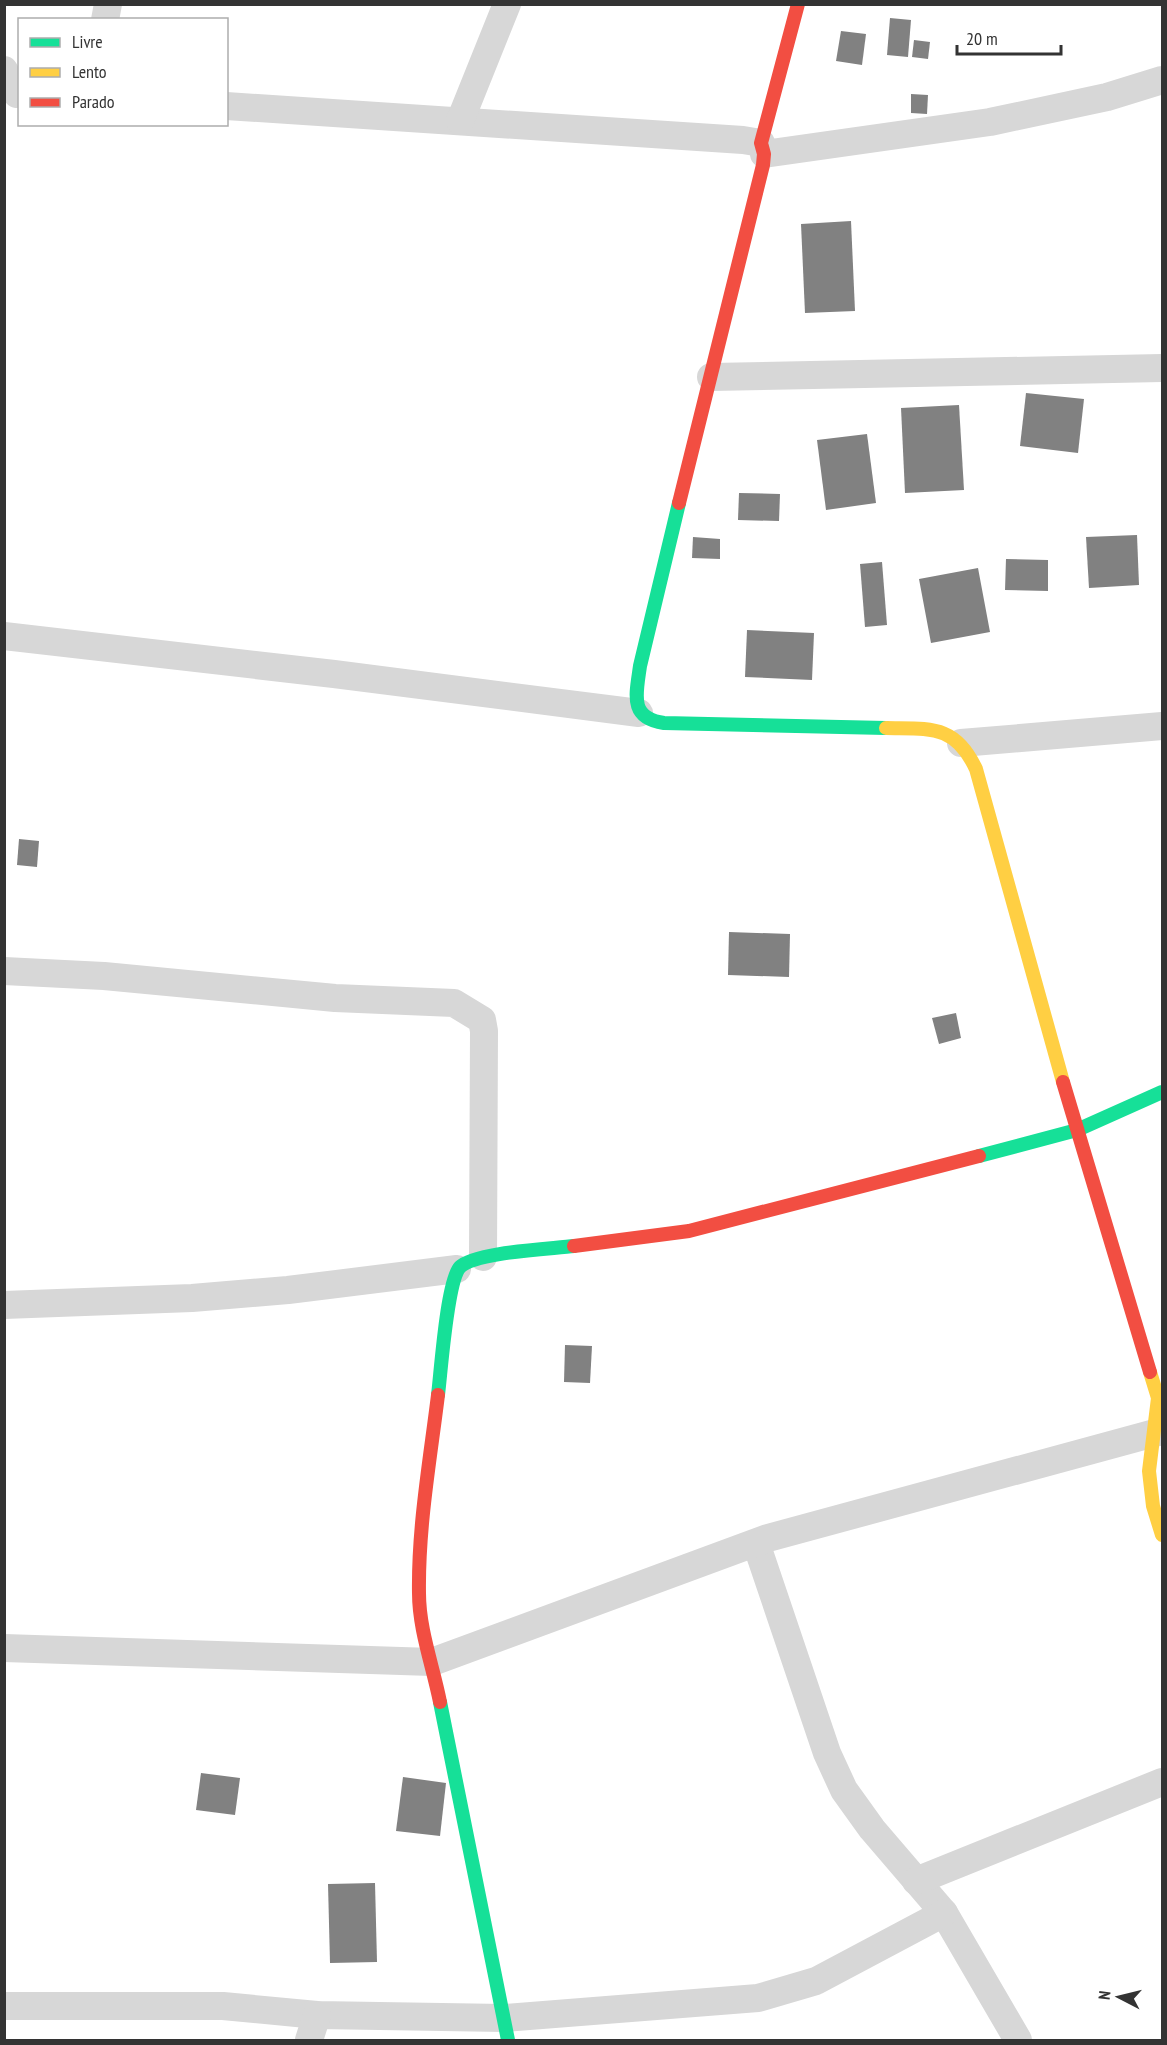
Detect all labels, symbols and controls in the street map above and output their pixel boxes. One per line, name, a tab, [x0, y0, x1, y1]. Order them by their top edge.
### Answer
legend	[18, 18, 228, 126]
scale bar	[957, 18, 1060, 56]
text: 20 m	[966, 27, 998, 50]
text: Livre	[72, 30, 103, 53]
text: Lento	[72, 60, 107, 83]
text: Parado	[72, 90, 115, 113]
north arrow	[1089, 1967, 1149, 2027]
text: N	[1094, 1990, 1115, 2001]

